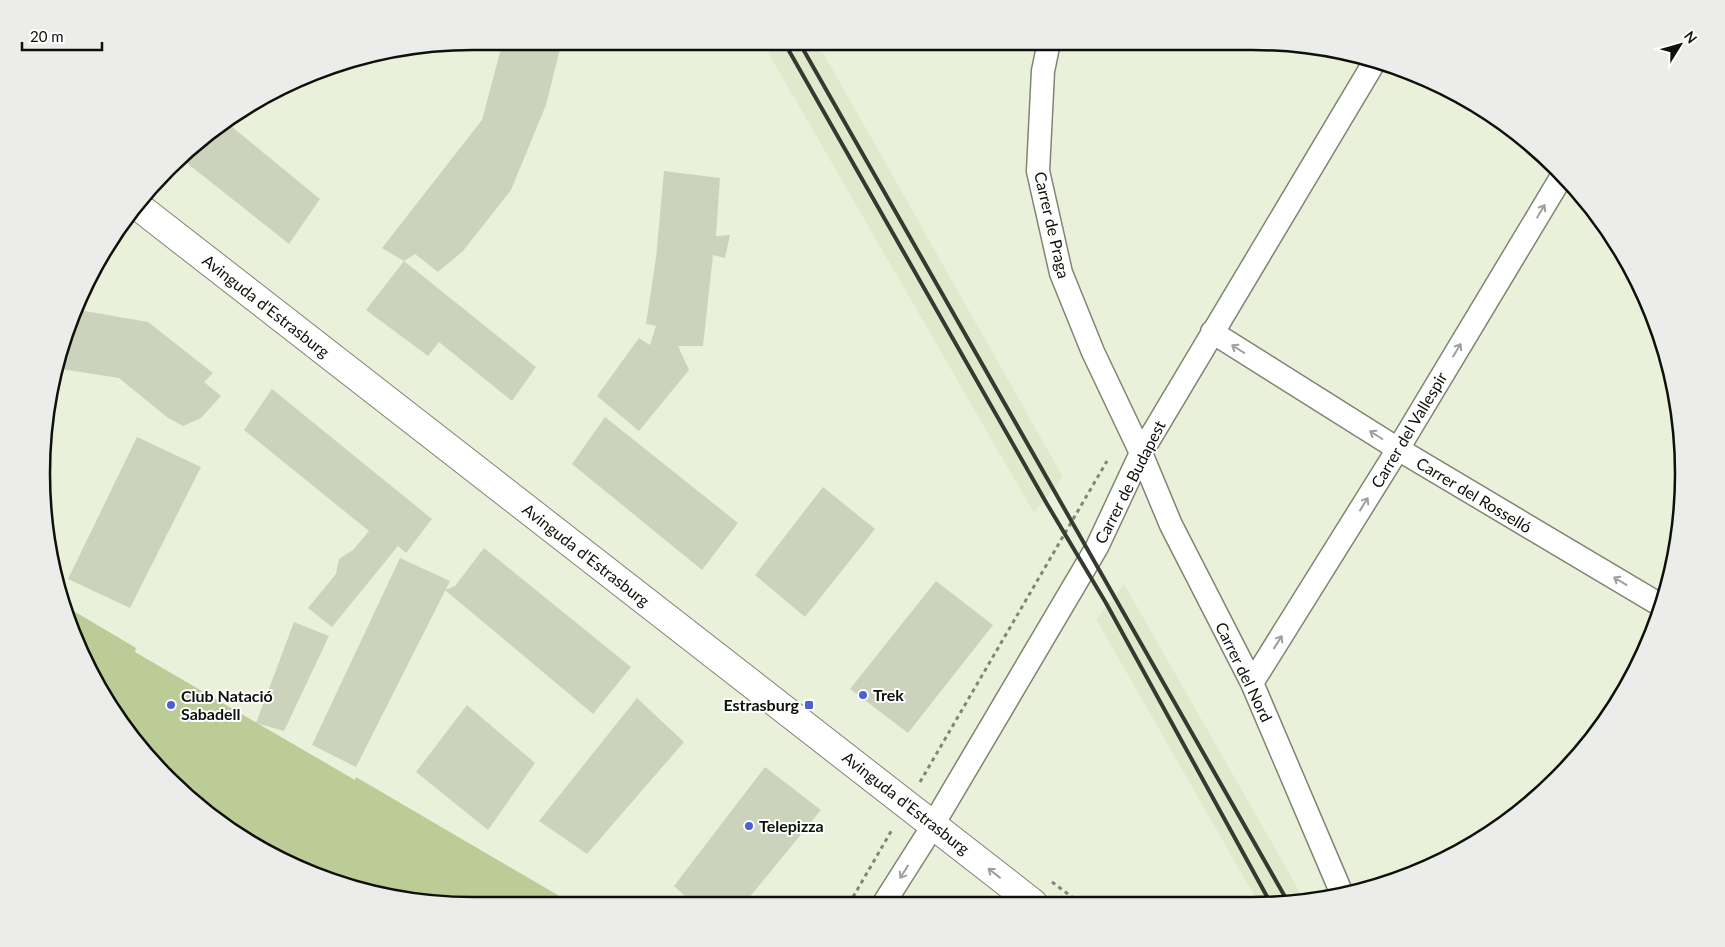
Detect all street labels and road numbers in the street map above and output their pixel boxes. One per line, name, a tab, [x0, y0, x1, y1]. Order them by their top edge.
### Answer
street label: Carrer de Praga	[1031, 170, 1074, 280]
street label: Avinguda d'Estrasburg	[199, 250, 334, 361]
street label: Carrer del Vallespir	[1366, 368, 1451, 491]
street label: Carrer de Budapest	[1090, 417, 1169, 546]
street label: Carrer del Rosselló	[1413, 453, 1535, 536]
street label: Avinguda d'Estrasburg	[519, 499, 654, 610]
street label: Carrer del Nord	[1212, 619, 1277, 725]
street label: Avinguda d'Estrasburg	[839, 747, 974, 858]

